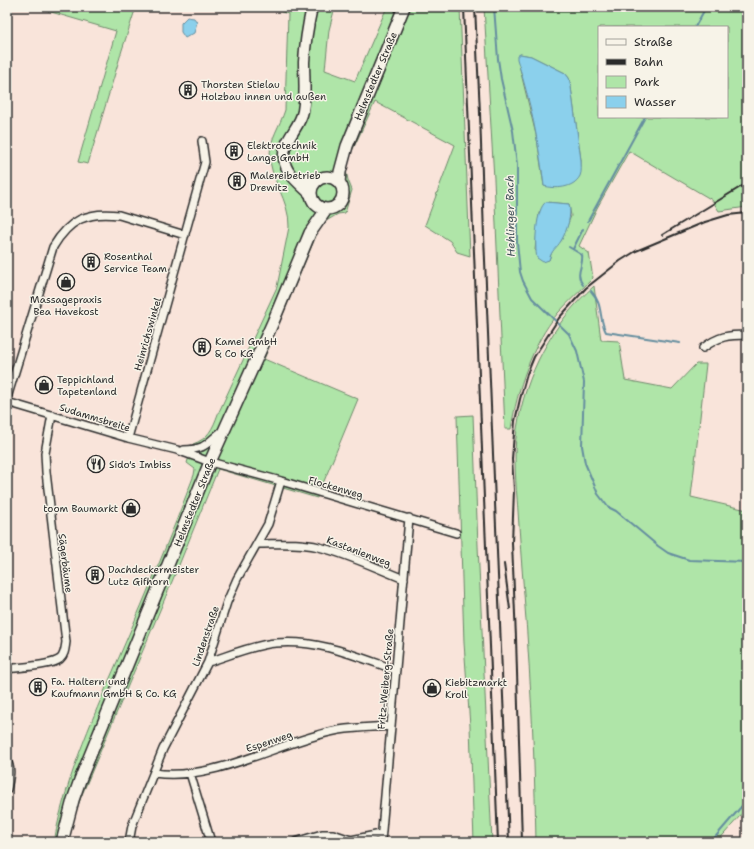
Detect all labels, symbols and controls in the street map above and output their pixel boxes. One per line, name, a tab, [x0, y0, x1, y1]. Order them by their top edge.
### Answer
legend	[598, 26, 728, 118]
street label: Helmstedter Straße	[351, 30, 400, 122]
text: Straße	[634, 34, 673, 50]
text: Bahn	[634, 54, 663, 70]
text: Park	[634, 74, 660, 90]
place label: Thorsten Stielau Holzbau innen und außen	[201, 78, 326, 103]
building icon: Thorsten Stielau Holzbau innen und außen	[178, 80, 198, 100]
text: Wasser	[634, 94, 676, 110]
place label: Elektrotechnik Lange GmbH	[247, 139, 317, 164]
building icon: Elektrotechnik Lange GmbH	[224, 141, 244, 161]
place label: Malereibetrieb Drewitz	[250, 169, 321, 194]
building icon: Malereibetrieb Drewitz	[227, 171, 247, 191]
water label: Hehlinger Bach	[502, 175, 519, 257]
place label: Rosenthal Service Team	[104, 250, 167, 275]
building icon: Rosenthal Service Team	[81, 252, 101, 272]
shop icon: Massagepraxis Bea Havekost	[56, 272, 76, 292]
place label: Massagepraxis Bea Havekost	[30, 293, 102, 318]
street label: Heinrichswinkel	[131, 296, 164, 372]
place label: Kamei GmbH & Co KG	[215, 335, 277, 360]
building icon: Kamei GmbH & Co KG	[192, 337, 212, 357]
place label: Teppichland Tapetenland	[57, 373, 117, 398]
shop icon: Teppichland Tapetenland	[34, 375, 54, 395]
street label: Sudammsbreite	[58, 401, 132, 435]
restaurant icon: Sido's Imbiss	[86, 454, 106, 474]
street label: Helmstedter Straße	[171, 455, 218, 549]
place label: Sido's Imbiss	[109, 458, 171, 471]
street label: Flockenweg	[307, 473, 365, 502]
shop icon: toom Baumarkt	[121, 498, 141, 518]
place label: toom Baumarkt	[43, 502, 118, 515]
street label: Sägerbäume	[55, 533, 76, 594]
street label: Kastanienweg	[325, 533, 393, 570]
place label: Dachdeckermeister Lutz Gifhorn	[108, 563, 199, 588]
building icon: Dachdeckermeister Lutz Gifhorn	[85, 565, 105, 585]
street label: Lindenstraße	[189, 604, 222, 668]
street label: Fritz-Weiberg-Straße	[375, 628, 396, 730]
place label: Fa. Haltern und Kaufmann GmbH & Co. KG	[51, 675, 177, 700]
place label: Kiebitzmarkt Kroll	[445, 676, 507, 701]
building icon: Fa. Haltern und Kaufmann GmbH & Co. KG	[28, 677, 48, 697]
shop icon: Kiebitzmarkt Kroll	[422, 678, 442, 698]
street label: Espenweg	[244, 728, 294, 755]

